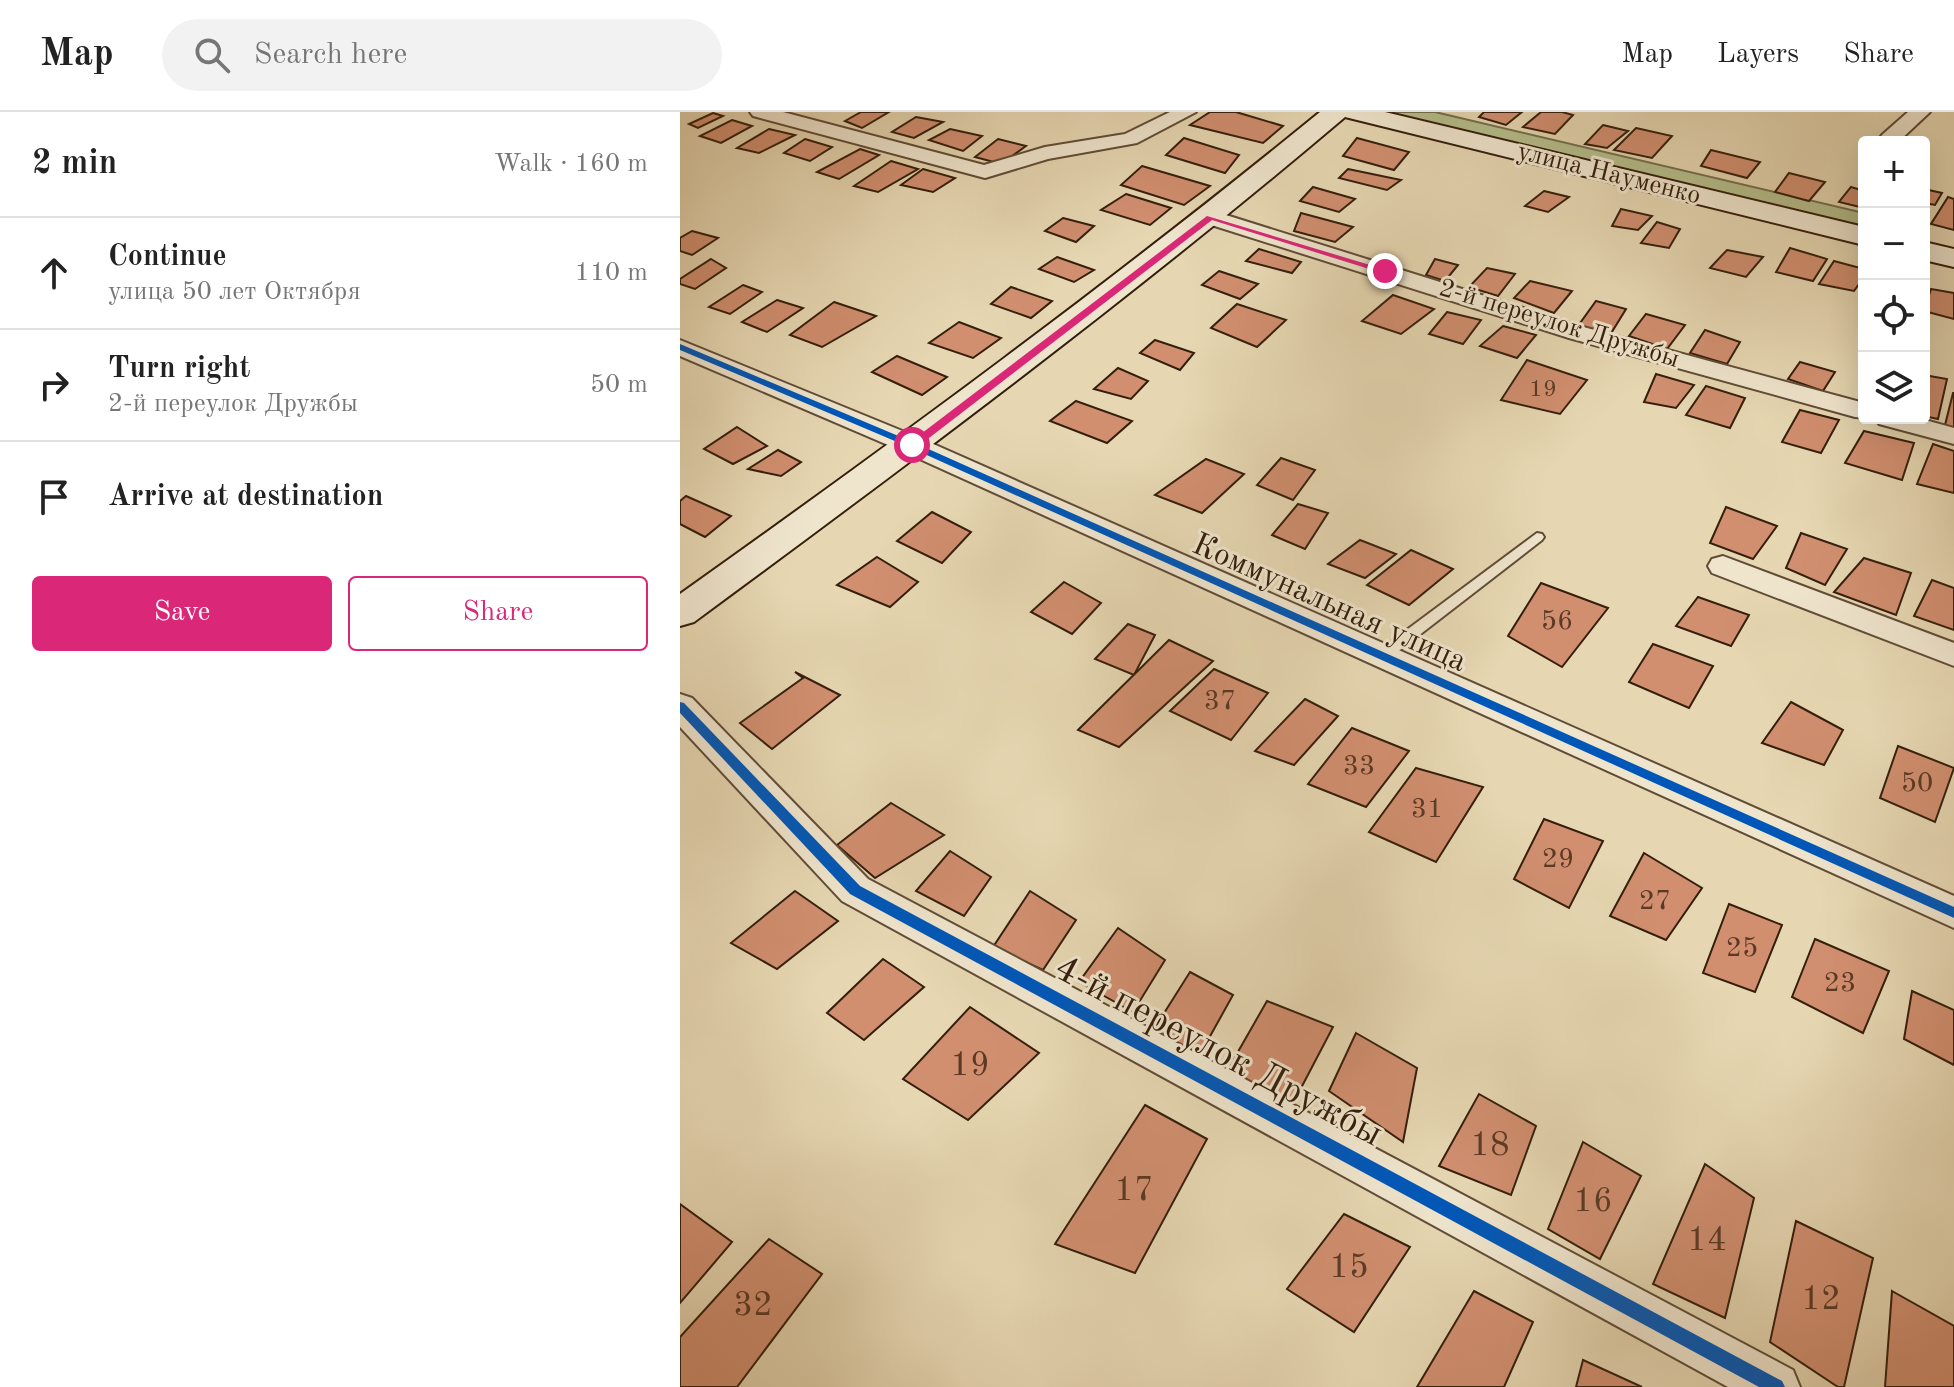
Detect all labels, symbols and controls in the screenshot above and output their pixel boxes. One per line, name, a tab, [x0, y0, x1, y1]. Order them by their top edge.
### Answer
search box	[162, 19, 722, 91]
icon: search	[190, 33, 234, 77]
text: Map	[40, 36, 114, 74]
text: Search here	[254, 40, 407, 70]
text: Map	[1621, 41, 1673, 69]
text: Layers	[1717, 41, 1799, 69]
text: Share	[1843, 41, 1914, 69]
map controls	[1858, 136, 1930, 424]
button: +	[1858, 136, 1930, 208]
street label: улица Науменко	[1515, 139, 1703, 209]
text: 2 min	[32, 147, 117, 181]
text: Walk · 160 m	[494, 151, 648, 177]
button: −	[1858, 208, 1930, 280]
text: Continue	[108, 242, 227, 272]
icon: ahead	[32, 251, 76, 295]
route end	[1367, 253, 1403, 289]
text: 110 m	[575, 260, 648, 286]
street label: 2-й переулок Дружбы	[1436, 275, 1682, 373]
text: улица 50 лет Октября	[108, 279, 361, 305]
button: locate	[1858, 280, 1930, 352]
button: layers	[1858, 352, 1930, 424]
text: Turn right	[108, 354, 250, 384]
icon: right	[32, 363, 76, 407]
text: 50 m	[590, 372, 648, 398]
house number: 19	[1529, 378, 1557, 402]
text: 2-й переулок Дружбы	[108, 391, 358, 417]
route start	[894, 427, 930, 463]
icon: arrive	[32, 475, 76, 519]
text: Arrive at destination	[108, 482, 383, 512]
street label: Коммунальная улица	[1187, 529, 1471, 679]
button: Save	[32, 576, 332, 651]
button: Share	[348, 576, 648, 651]
house number: 56	[1541, 608, 1573, 636]
house number: 37	[1204, 688, 1236, 716]
house number: 33	[1343, 753, 1375, 781]
house number: 50	[1901, 770, 1933, 798]
house number: 31	[1411, 796, 1443, 824]
house number: 29	[1542, 846, 1574, 874]
house number: 27	[1639, 888, 1671, 916]
house number: 25	[1726, 935, 1758, 963]
street label: 4-й переулок Дружбы	[1048, 949, 1388, 1155]
house number: 23	[1824, 970, 1856, 998]
house number: 19	[950, 1049, 990, 1083]
house number: 18	[1470, 1129, 1510, 1163]
house number: 17	[1114, 1174, 1154, 1208]
house number: 16	[1573, 1185, 1613, 1219]
house number: 14	[1687, 1224, 1727, 1258]
house number: 15	[1329, 1251, 1369, 1285]
house number: 12	[1801, 1283, 1841, 1317]
house number: 32	[733, 1289, 773, 1323]

